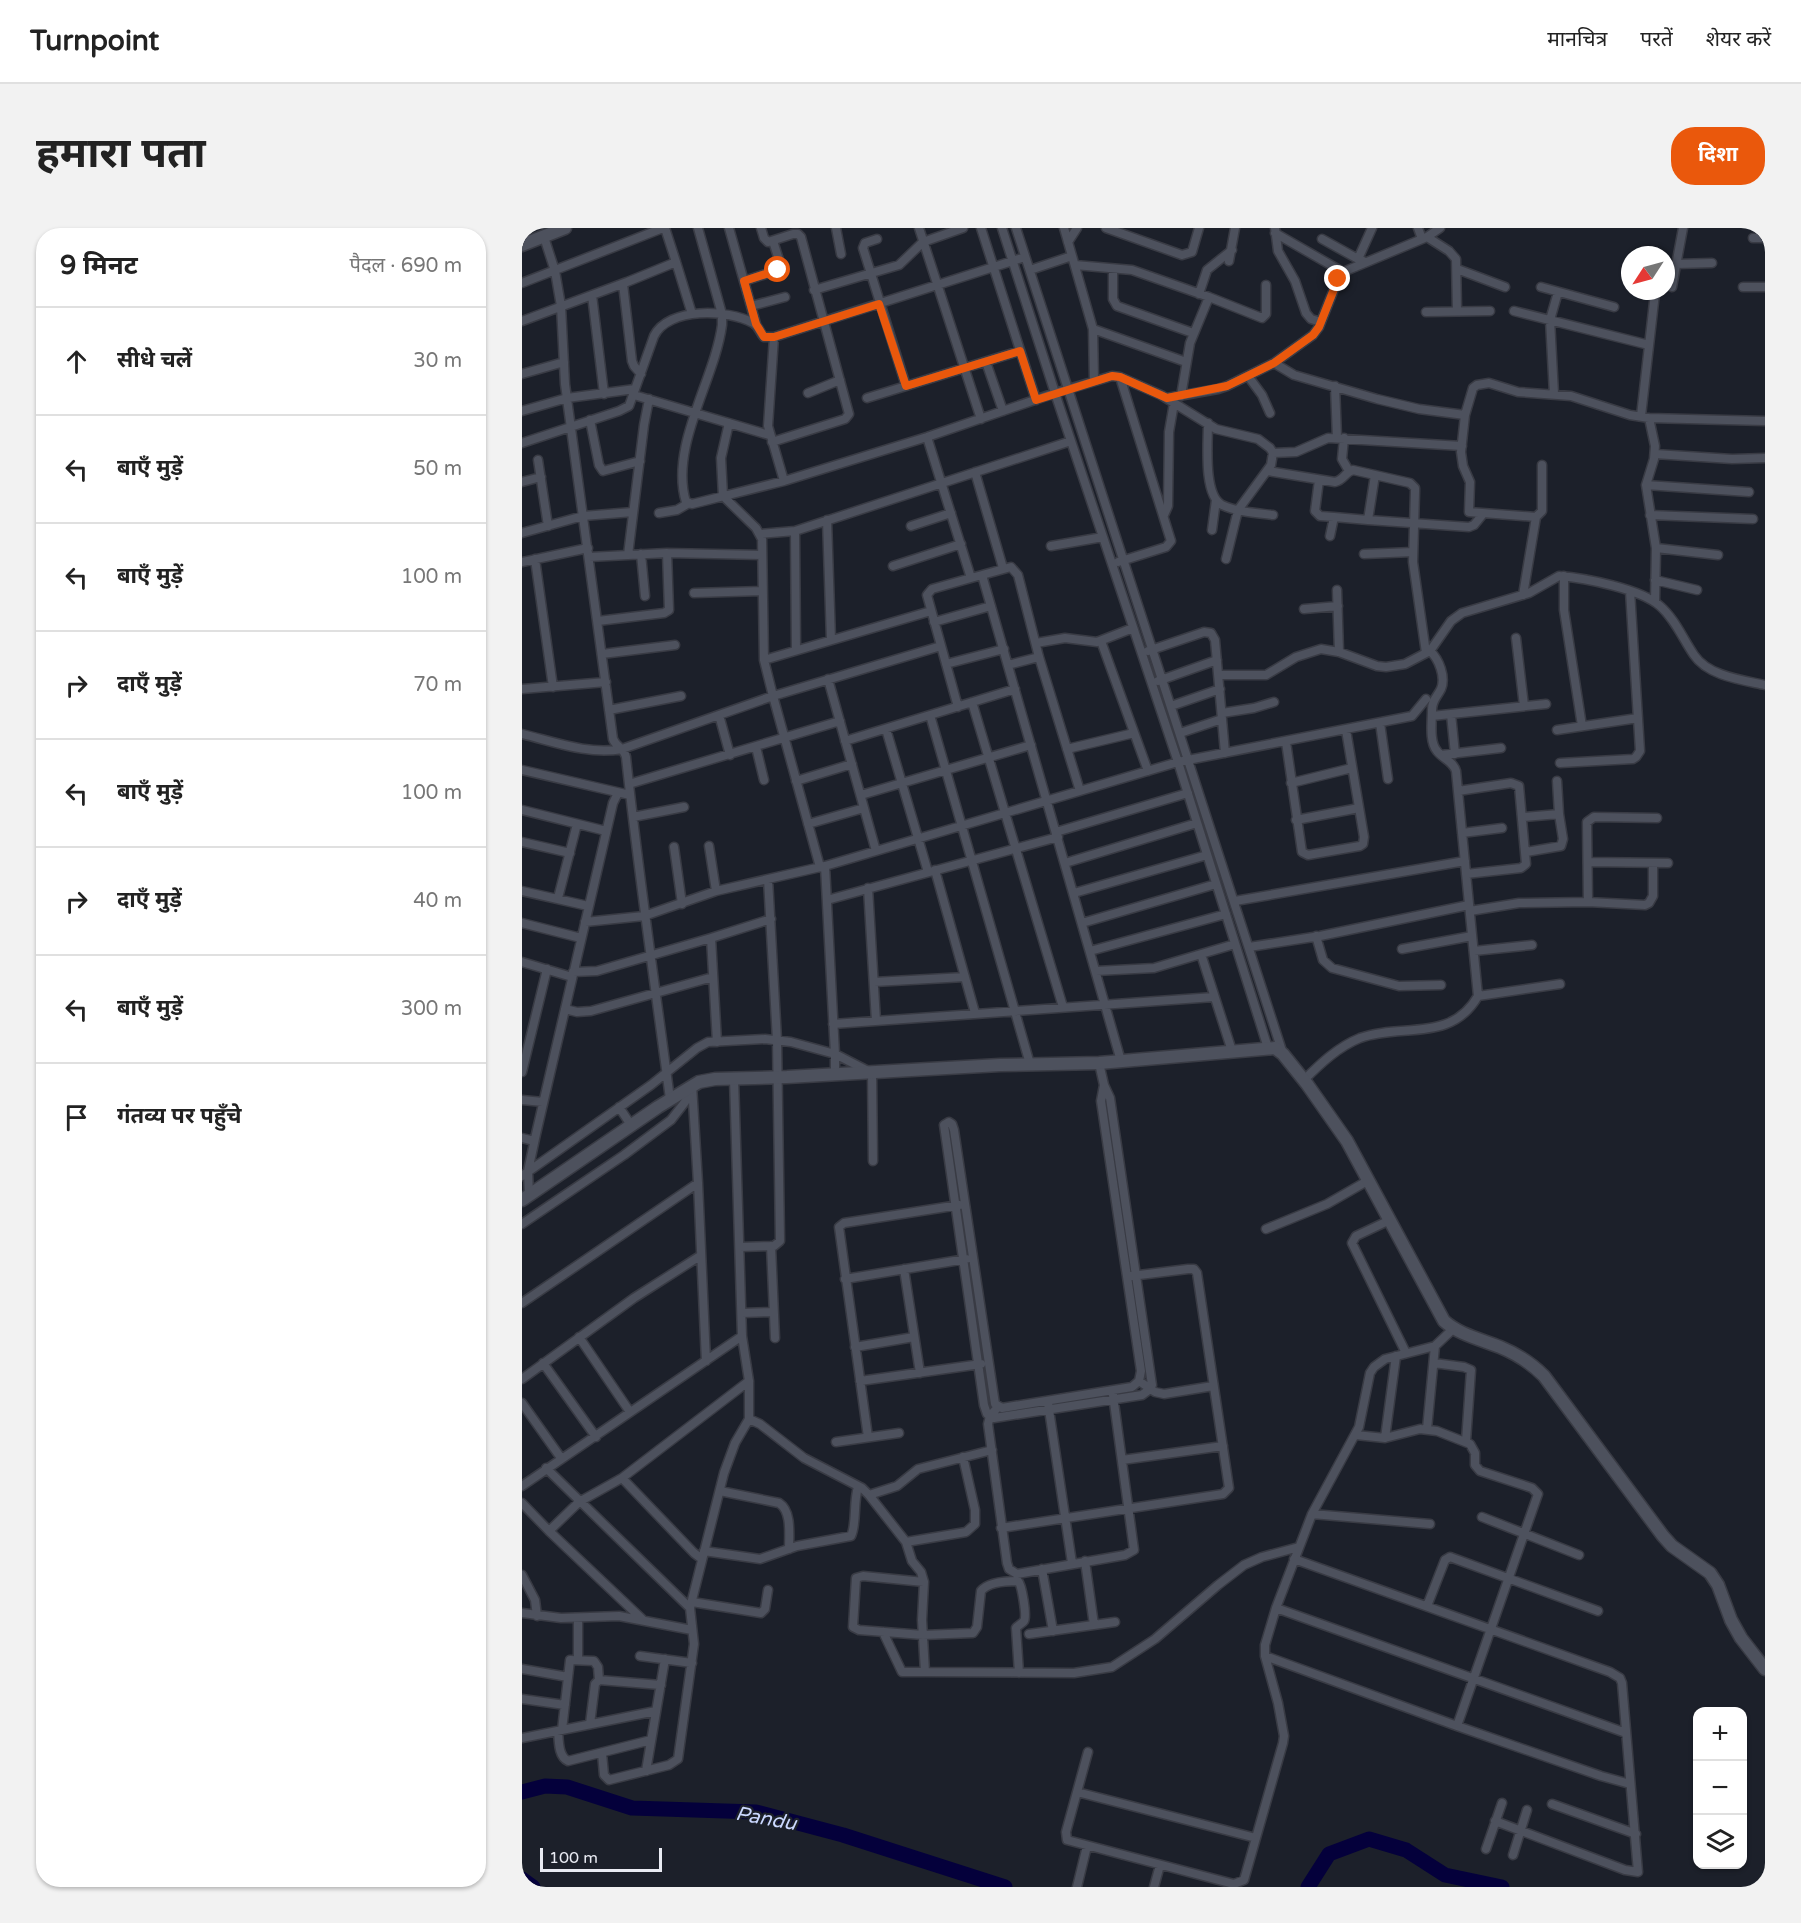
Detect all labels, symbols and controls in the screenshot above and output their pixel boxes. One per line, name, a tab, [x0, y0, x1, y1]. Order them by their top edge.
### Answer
text: Turnpoint	[30, 24, 159, 58]
text: मानचित्र	[1547, 27, 1607, 52]
text: परतें	[1640, 27, 1673, 52]
text: शेयर करें	[1706, 27, 1771, 52]
button: दिशा	[1671, 127, 1765, 185]
text: हमारा पता	[36, 128, 206, 179]
north arrow	[1621, 246, 1675, 300]
text: 9 मिनट	[60, 250, 138, 281]
text: पैदल · 690 m	[350, 254, 462, 278]
route start	[764, 256, 790, 282]
route end	[1324, 265, 1350, 291]
icon: ahead	[60, 345, 93, 378]
text: सीधे चलें	[117, 347, 192, 373]
text: 30 m	[413, 349, 462, 373]
icon: left	[60, 453, 93, 486]
text: बाएँ मुड़ें	[117, 455, 183, 481]
text: 50 m	[413, 457, 462, 481]
icon: left	[60, 561, 93, 594]
text: बाएँ मुड़ें	[117, 563, 183, 589]
text: 100 m	[401, 565, 462, 589]
icon: right	[60, 669, 93, 702]
text: दाएँ मुड़ें	[117, 671, 182, 697]
text: 70 m	[413, 673, 462, 697]
icon: left	[60, 777, 93, 810]
text: बाएँ मुड़ें	[117, 779, 183, 805]
text: 100 m	[401, 781, 462, 805]
icon: right	[60, 885, 93, 918]
text: दाएँ मुड़ें	[117, 887, 182, 913]
text: 40 m	[413, 889, 462, 913]
icon: left	[60, 993, 93, 1026]
text: बाएँ मुड़ें	[117, 995, 183, 1021]
text: 300 m	[401, 997, 462, 1021]
icon: arrive	[60, 1101, 93, 1134]
text: गंतव्य पर पहुँचे	[117, 1103, 242, 1129]
map controls	[1693, 1707, 1747, 1869]
button: +	[1693, 1707, 1747, 1761]
button: −	[1693, 1761, 1747, 1815]
water label: Pandu	[734, 1802, 800, 1836]
button: layers	[1693, 1815, 1747, 1869]
scale bar	[540, 1845, 662, 1872]
text: 100 m	[549, 1848, 598, 1868]

